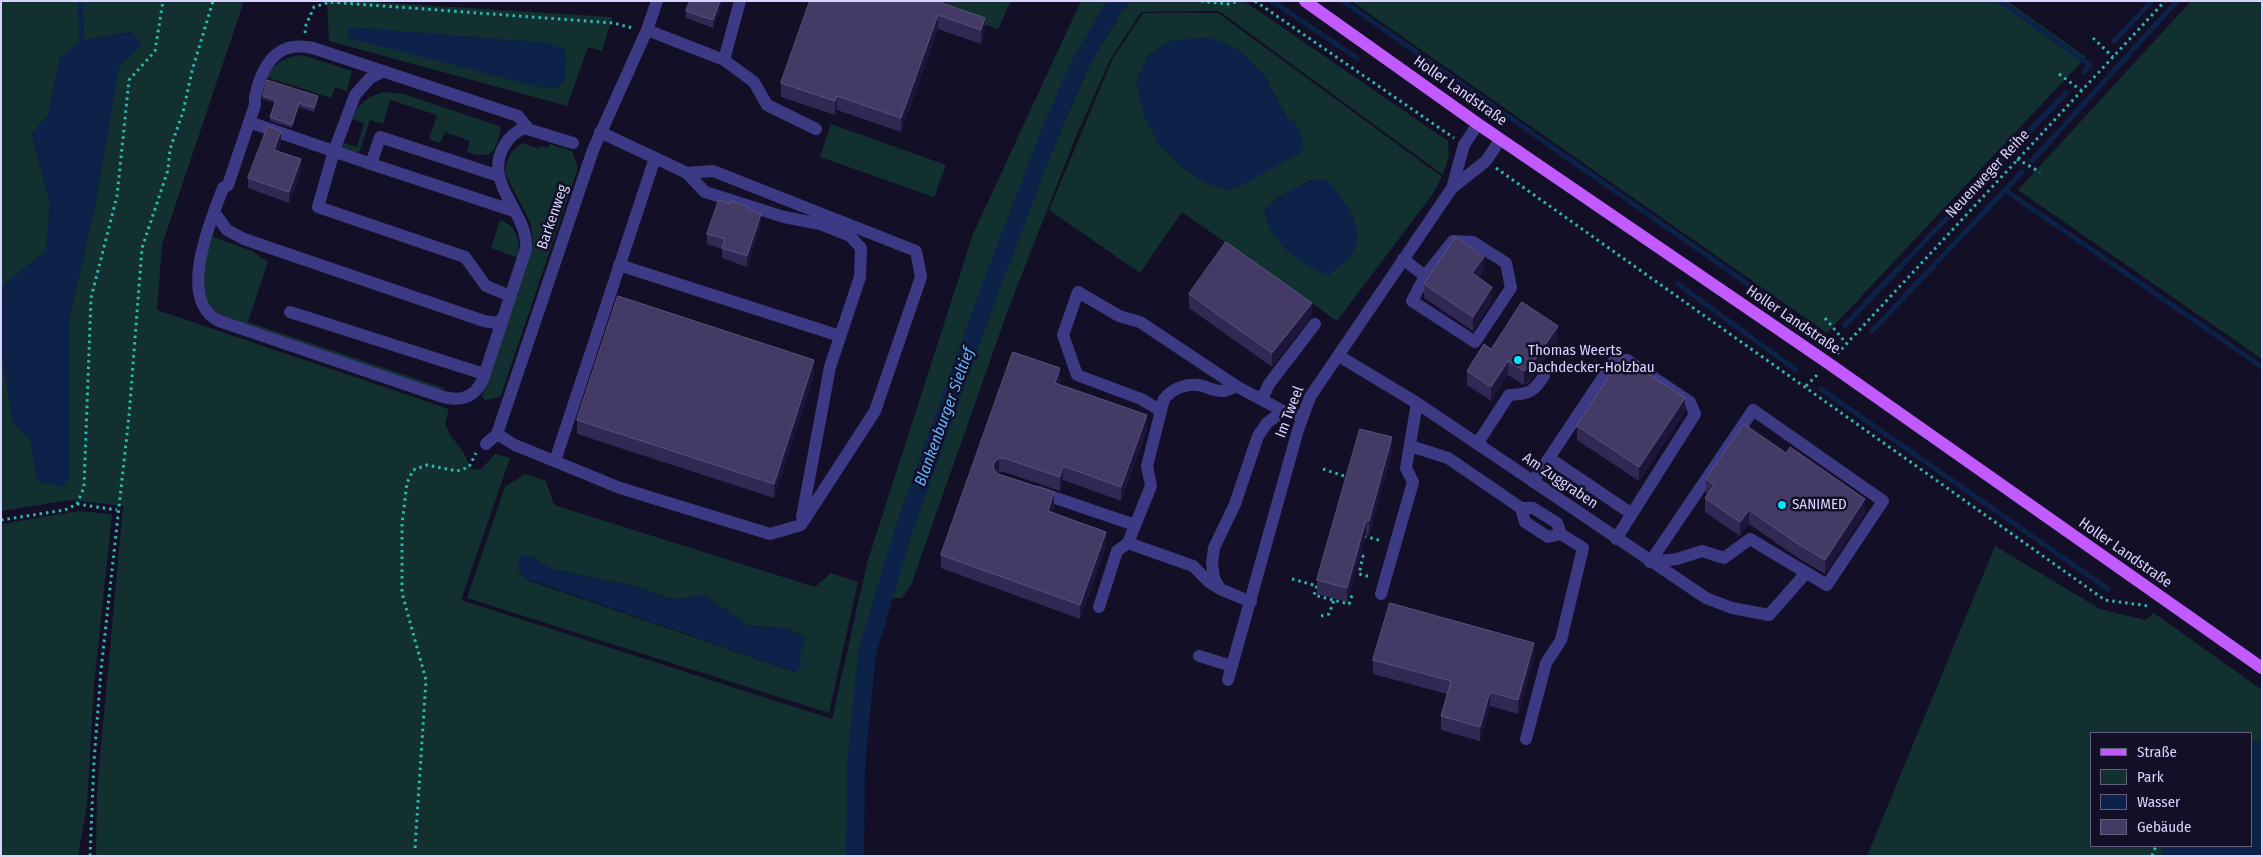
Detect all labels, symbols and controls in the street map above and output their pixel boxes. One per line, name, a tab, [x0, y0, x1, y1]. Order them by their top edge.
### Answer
street label: Holler Landstraße	[1410, 52, 1510, 130]
street label: Neuenweger Reihe	[1942, 126, 2034, 222]
street label: Barkenweg	[534, 182, 572, 252]
street label: Holler Landstraße	[1742, 282, 1844, 358]
place label: Thomas Weerts Dachdecker-Holzbau	[1528, 342, 1655, 377]
water label: Blankenburger Sieltief	[911, 345, 979, 489]
marker: Thomas Weerts Dachdecker-Holzbau	[1512, 354, 1524, 366]
street label: Im Tweel	[1272, 384, 1308, 440]
street label: Am Zuggraben	[1519, 449, 1601, 513]
place label: SANIMED	[1792, 496, 1847, 514]
marker: SANIMED	[1776, 499, 1788, 511]
street label: Holler Landstraße	[2075, 514, 2175, 592]
legend	[2090, 732, 2253, 847]
text: Straße	[2137, 743, 2177, 761]
text: Park	[2137, 768, 2164, 786]
text: Wasser	[2137, 793, 2180, 811]
text: Gebäude	[2137, 818, 2192, 836]

